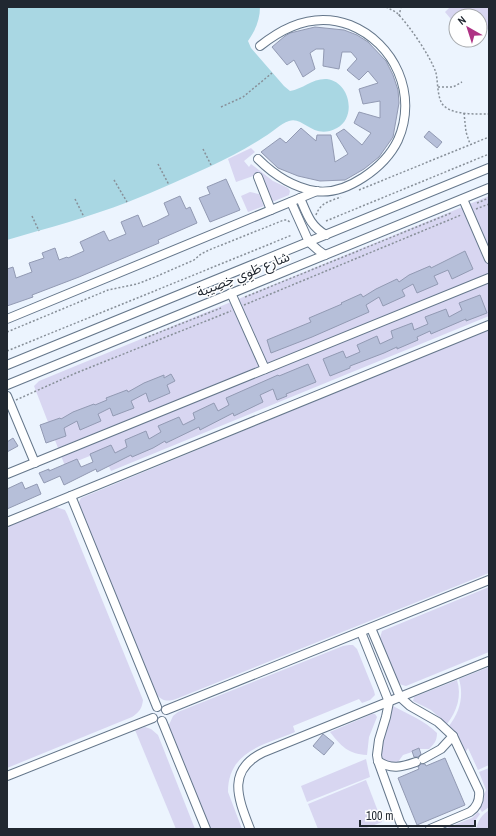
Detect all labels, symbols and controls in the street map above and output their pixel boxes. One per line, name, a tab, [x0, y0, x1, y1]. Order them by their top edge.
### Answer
north arrow	[448, 8, 488, 48]
text: N	[455, 13, 469, 28]
street label: شارع طَوِي خِصِيبة	[194, 247, 293, 303]
scale bar	[360, 802, 475, 828]
text: 100 m	[366, 808, 393, 824]

